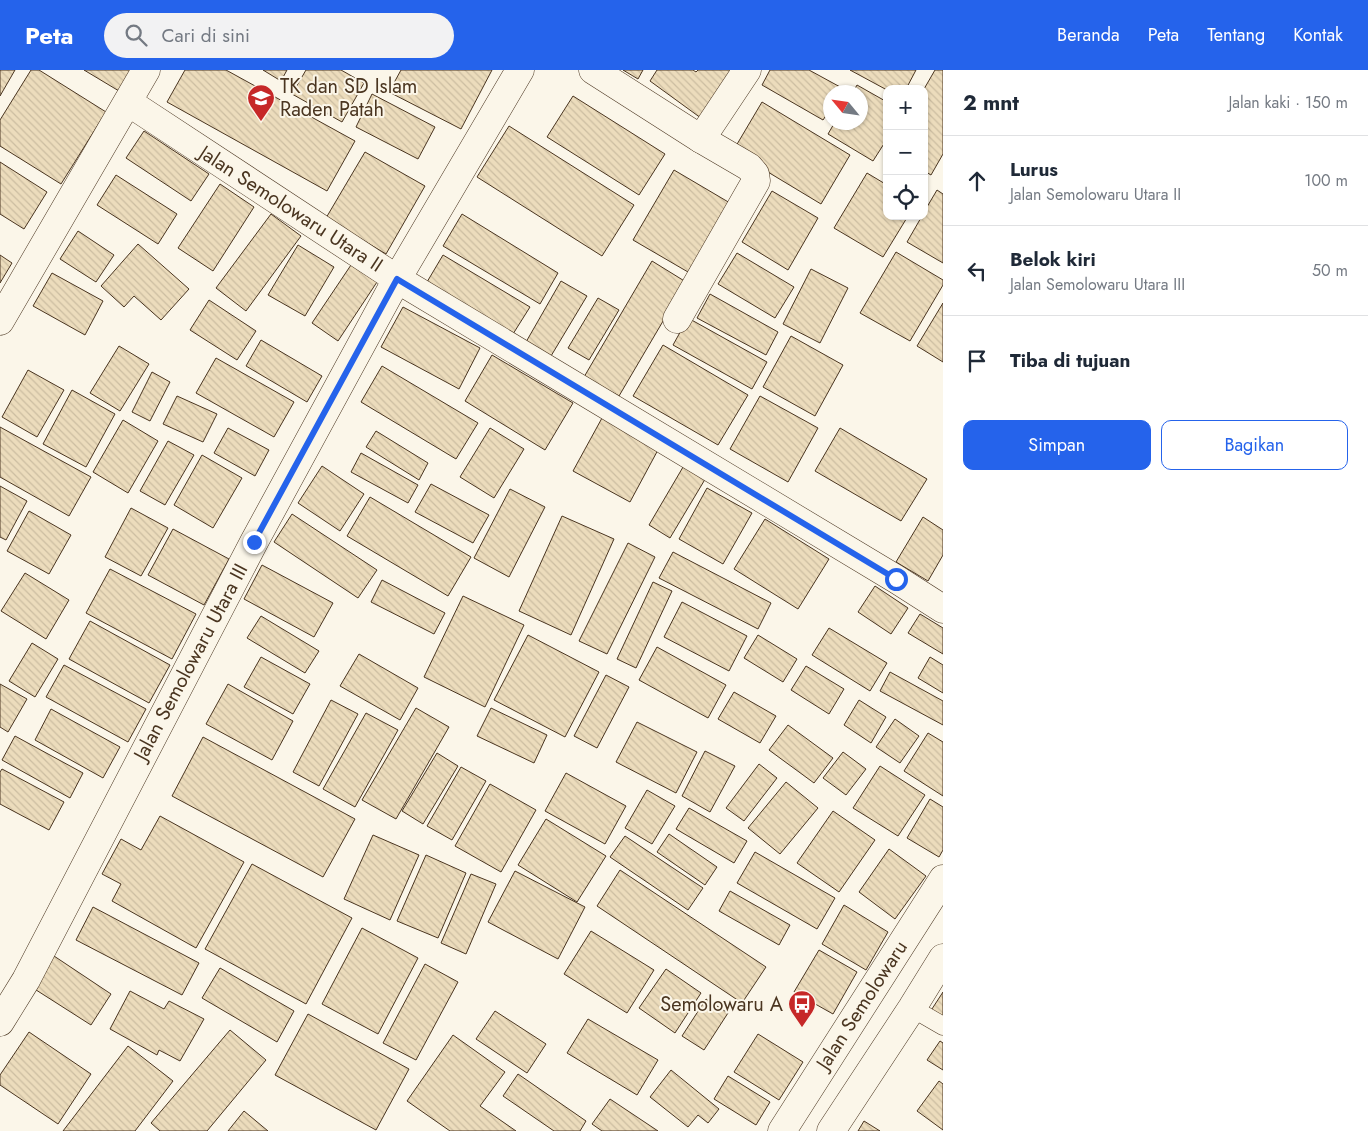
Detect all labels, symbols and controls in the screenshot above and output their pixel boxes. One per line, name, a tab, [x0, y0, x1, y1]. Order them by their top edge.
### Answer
search box	[104, 13, 454, 58]
text: Peta	[25, 18, 74, 53]
icon: search	[122, 21, 150, 49]
text: Cari di sini	[162, 22, 250, 49]
text: Beranda	[1057, 22, 1120, 48]
text: Peta	[1148, 22, 1179, 48]
text: Tentang	[1207, 22, 1265, 48]
text: Kontak	[1293, 22, 1343, 48]
place label: TK dan SD Islam Raden Patah	[280, 72, 417, 124]
school or university icon: TK dan SD Islam Raden Patah	[246, 83, 276, 122]
north arrow	[823, 85, 868, 130]
map controls	[883, 85, 928, 220]
button: +	[883, 85, 928, 130]
text: 2 mnt	[963, 88, 1019, 118]
text: Jalan kaki · 150 m	[1228, 91, 1348, 114]
button: −	[883, 130, 928, 175]
street label: Jalan Semolowaru Utara II	[191, 137, 389, 279]
text: Lurus	[1010, 156, 1058, 183]
icon: ahead	[963, 167, 991, 195]
text: 100 m	[1304, 169, 1348, 192]
button: locate	[883, 175, 928, 220]
text: Jalan Semolowaru Utara II	[1010, 183, 1181, 206]
text: Belok kiri	[1010, 246, 1096, 273]
icon: left	[963, 257, 991, 285]
text: 50 m	[1312, 259, 1348, 282]
text: Jalan Semolowaru Utara III	[1010, 273, 1185, 296]
icon: arrive	[963, 347, 991, 375]
text: Tiba di tujuan	[1010, 347, 1130, 374]
button: Simpan	[963, 420, 1151, 470]
button: Bagikan	[1161, 420, 1348, 470]
route end	[243, 531, 266, 554]
street label: Jalan Semolowaru Utara III	[125, 559, 255, 768]
route start	[885, 568, 908, 591]
street label: Jalan Semolowaru	[808, 935, 915, 1078]
bus stop icon: Semolowaru A	[787, 989, 817, 1028]
place label: Semolowaru A	[660, 990, 784, 1019]

